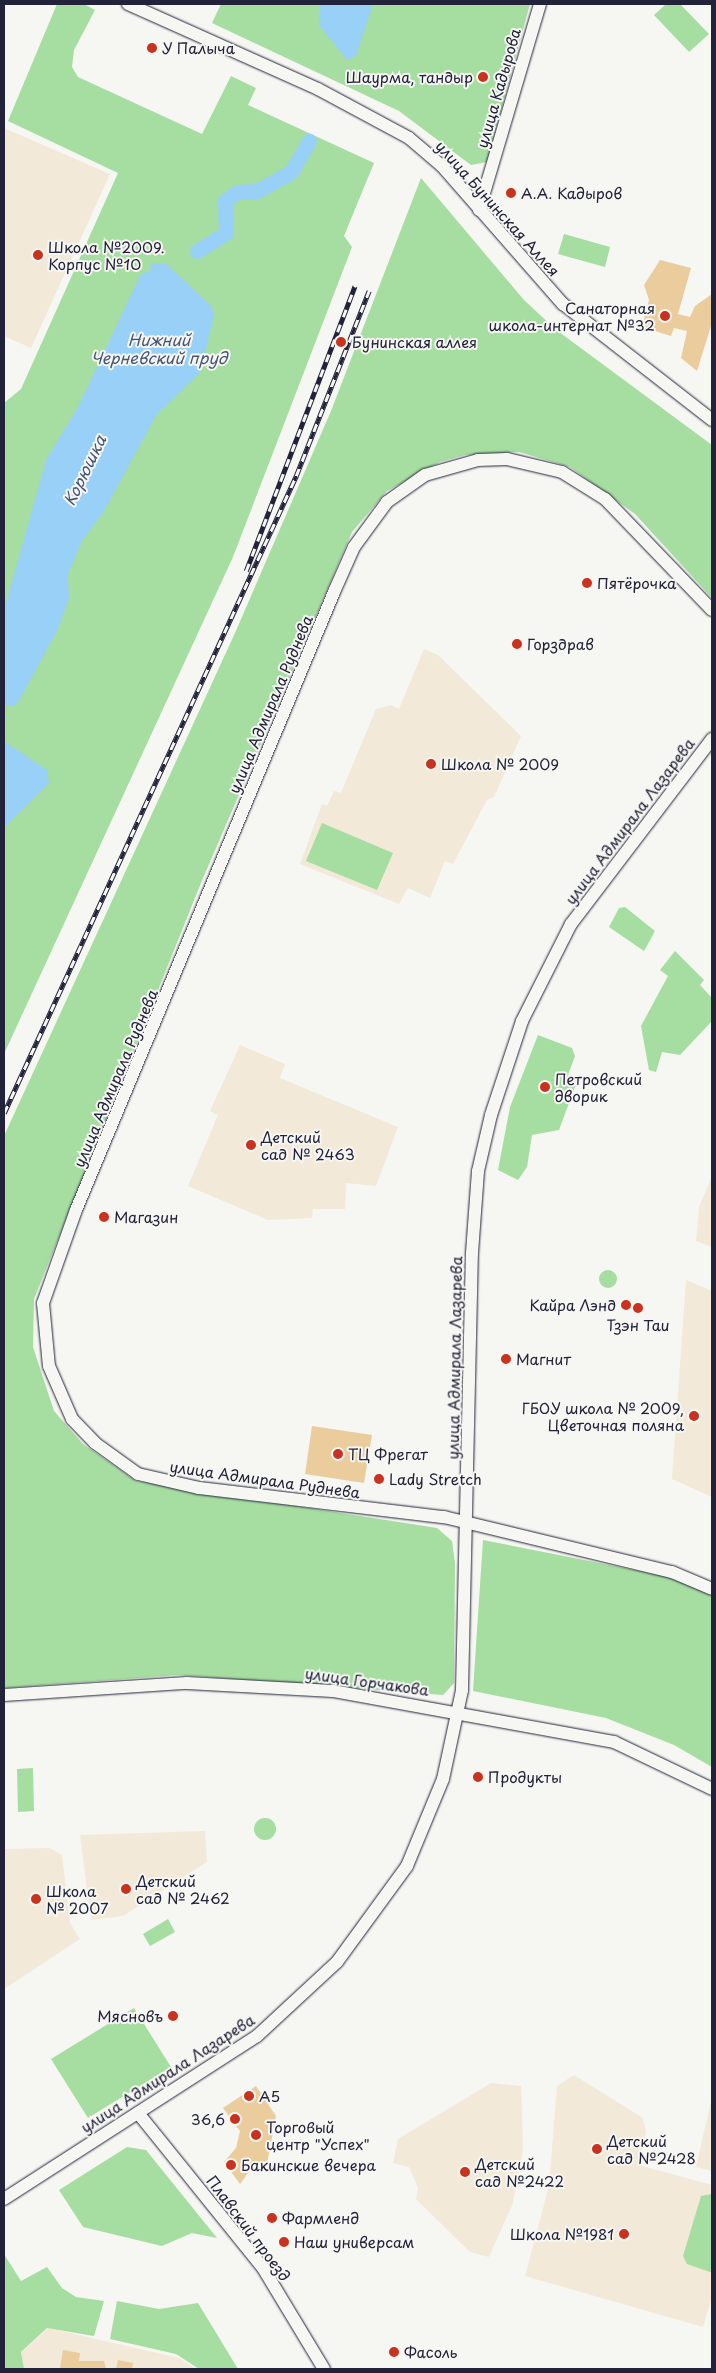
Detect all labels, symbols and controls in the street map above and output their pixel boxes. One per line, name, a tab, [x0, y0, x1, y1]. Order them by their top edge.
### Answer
street label: улица Кадырова	[472, 26, 524, 150]
place label: У Палыча	[162, 39, 236, 57]
marker: У Палыча	[146, 42, 158, 54]
place label: Шаурма, тандыр	[346, 68, 473, 86]
marker: Шаурма, тандыр	[477, 71, 489, 83]
street label: улица Бунинская Аллея	[432, 136, 564, 280]
place label: А.А. Кадыров	[521, 184, 623, 202]
marker: А.А. Кадыров	[505, 187, 517, 199]
place label: Школа №2009. Корпус №10	[48, 237, 166, 272]
marker: Школа №2009. Корпус №10	[32, 249, 44, 261]
place label: Санаторная школа-интернат №32	[488, 298, 655, 333]
marker: Санаторная школа-интернат №32	[659, 310, 671, 322]
water label: Нижний Черневский пруд	[91, 329, 227, 367]
place label: Бунинская аллея	[352, 333, 478, 351]
marker: Бунинская аллея	[334, 335, 348, 349]
water label: Корюшка	[59, 432, 109, 508]
place label: Пятёрочка	[597, 574, 676, 592]
marker: Пятёрочка	[581, 577, 593, 589]
street label: улица Адмирала Руднева	[224, 611, 316, 797]
place label: Горздрав	[527, 635, 594, 653]
marker: Горздрав	[511, 638, 523, 650]
street label: улица Адмирала Лазарева	[560, 734, 698, 908]
place label: Школа № 2009	[441, 755, 560, 773]
marker: Школа № 2009	[425, 758, 437, 770]
street label: улица Адмирала Руднева	[69, 985, 161, 1171]
place label: Петровский дворик	[555, 1069, 642, 1104]
marker: Петровский дворик	[539, 1081, 551, 1093]
place label: Детский сад № 2463	[261, 1127, 355, 1162]
marker: Детский сад № 2463	[245, 1139, 257, 1151]
place label: Магазин	[114, 1208, 178, 1226]
marker: Магазин	[98, 1211, 110, 1223]
street label: улица Адмирала Лазарева	[443, 1256, 465, 1460]
place label: Кайра Лэнд	[528, 1296, 616, 1314]
marker: Кайра Лэнд	[620, 1299, 632, 1311]
marker: Тзэн Таи	[632, 1302, 644, 1314]
place label: Тзэн Таи	[607, 1316, 669, 1334]
place label: Магнит	[516, 1350, 571, 1368]
marker: Магнит	[500, 1353, 512, 1365]
place label: ГБОУ школа № 2009, Цветочная поляна	[519, 1398, 684, 1433]
marker: ГБОУ школа № 2009, Цветочная поляна	[688, 1410, 700, 1422]
place label: ТЦ Фрегат	[348, 1445, 429, 1463]
marker: ТЦ Фрегат	[332, 1448, 344, 1460]
street label: улица Адмирала Руднева	[168, 1457, 362, 1501]
place label: Lady Stretch	[389, 1470, 482, 1488]
marker: Lady Stretch	[373, 1473, 385, 1485]
street label: улица Горчакова	[304, 1663, 430, 1699]
place label: Продукты	[488, 1768, 562, 1786]
marker: Продукты	[472, 1771, 484, 1783]
place label: Детский сад № 2462	[136, 1871, 230, 1906]
place label: Школа № 2007	[46, 1881, 109, 1916]
marker: Детский сад № 2462	[120, 1883, 132, 1895]
marker: Школа № 2007	[30, 1893, 42, 1905]
place label: Мясновъ	[97, 2007, 163, 2025]
street label: улица Адмирала Лазарева	[77, 2010, 257, 2136]
marker: Мясновъ	[167, 2010, 179, 2022]
place label: А5	[259, 2087, 280, 2105]
marker: А5	[243, 2090, 255, 2102]
place label: 36,6	[191, 2110, 225, 2128]
marker: 36,6	[229, 2113, 241, 2125]
place label: Торговый центр "Успех"	[266, 2117, 370, 2152]
marker: Торговый центр "Успех"	[250, 2129, 262, 2141]
place label: Детский сад №2428	[607, 2131, 696, 2166]
marker: Детский сад №2428	[591, 2143, 603, 2155]
place label: Детский сад №2422	[475, 2154, 564, 2189]
place label: Бакинские вечера	[241, 2156, 376, 2174]
marker: Бакинские вечера	[225, 2159, 237, 2171]
marker: Детский сад №2422	[459, 2166, 471, 2178]
street label: Плавский проезд	[204, 2172, 294, 2284]
place label: Фармленд	[282, 2209, 359, 2227]
marker: Фармленд	[266, 2212, 278, 2224]
place label: Школа №1981	[509, 2225, 614, 2243]
marker: Школа №1981	[618, 2228, 630, 2240]
place label: Наш универсам	[294, 2233, 416, 2251]
marker: Наш универсам	[278, 2236, 290, 2248]
place label: Фасоль	[404, 2343, 457, 2361]
marker: Фасоль	[388, 2346, 400, 2358]

